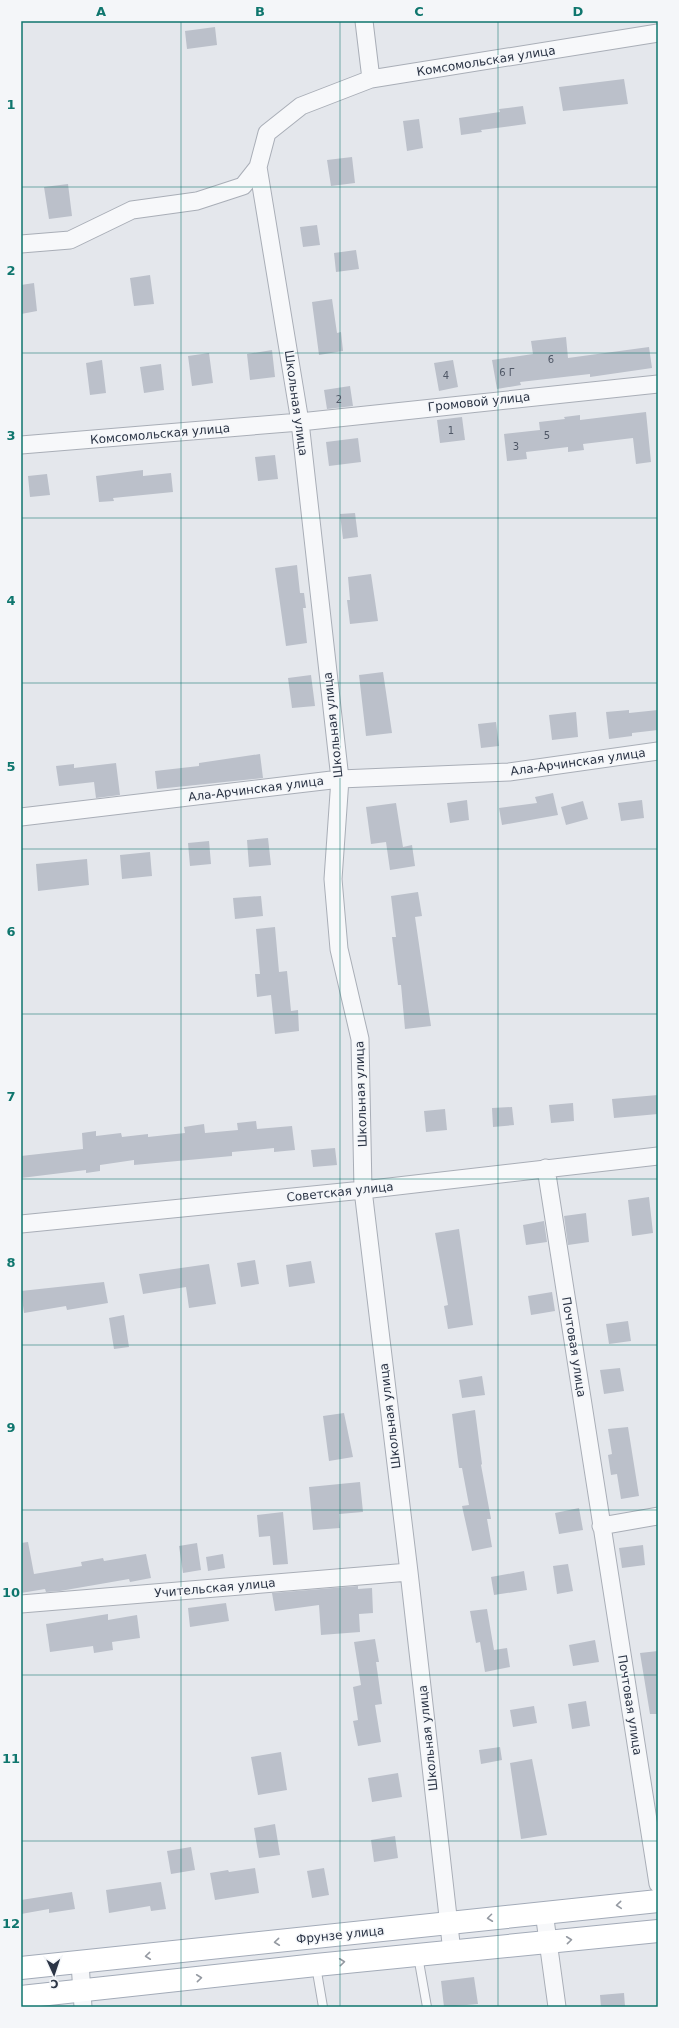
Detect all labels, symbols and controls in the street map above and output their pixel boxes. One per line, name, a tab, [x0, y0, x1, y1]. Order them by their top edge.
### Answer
text: A	[96, 4, 106, 19]
text: B	[255, 4, 265, 19]
text: C	[414, 4, 424, 19]
text: D	[573, 4, 584, 19]
street label: Комсомольская улица	[416, 43, 556, 79]
text: 1	[6, 97, 16, 112]
text: 2	[6, 263, 16, 278]
street label: Школьная улица	[282, 349, 310, 457]
house number: 6	[548, 354, 554, 365]
house number: 6 Г	[499, 367, 515, 378]
house number: 4	[443, 370, 449, 381]
street label: Громовой улица	[427, 390, 531, 414]
house number: 2	[336, 394, 342, 405]
street label: Комсомольская улица	[89, 421, 231, 447]
house number: 1	[448, 425, 454, 436]
text: 3	[6, 428, 16, 443]
house number: 5	[544, 430, 550, 441]
house number: 3	[513, 441, 519, 452]
text: 4	[6, 593, 16, 608]
street label: Школьная улица	[320, 671, 346, 779]
street label: Ала-Арчинская улица	[509, 746, 647, 778]
text: 5	[6, 759, 16, 774]
street label: Ала-Арчинская улица	[187, 774, 325, 804]
text: 6	[6, 924, 16, 939]
street label: Школьная улица	[352, 1041, 370, 1147]
text: 7	[6, 1089, 16, 1104]
street label: Советская улица	[286, 1179, 394, 1205]
text: 8	[6, 1255, 16, 1270]
street label: Почтовая улица	[559, 1296, 589, 1398]
street label: Школьная улица	[377, 1362, 403, 1470]
text: 9	[6, 1420, 16, 1435]
street label: Учительская улица	[154, 1576, 276, 1600]
text: 10	[2, 1585, 20, 1600]
street label: Почтовая улица	[615, 1654, 645, 1756]
street label: Школьная улица	[415, 1684, 441, 1792]
text: 11	[2, 1751, 20, 1766]
one-way arrow	[616, 1900, 622, 1909]
one-way arrow	[487, 1913, 493, 1922]
text: 12	[2, 1916, 20, 1931]
street label: Фрунзе улица	[295, 1923, 385, 1947]
one-way arrow	[566, 1936, 572, 1945]
one-way arrow	[274, 1937, 280, 1946]
one-way arrow	[145, 1951, 151, 1960]
north arrow	[34, 1954, 74, 1994]
one-way arrow	[339, 1958, 345, 1967]
one-way arrow	[196, 1973, 202, 1982]
text: С	[50, 1977, 59, 1990]

